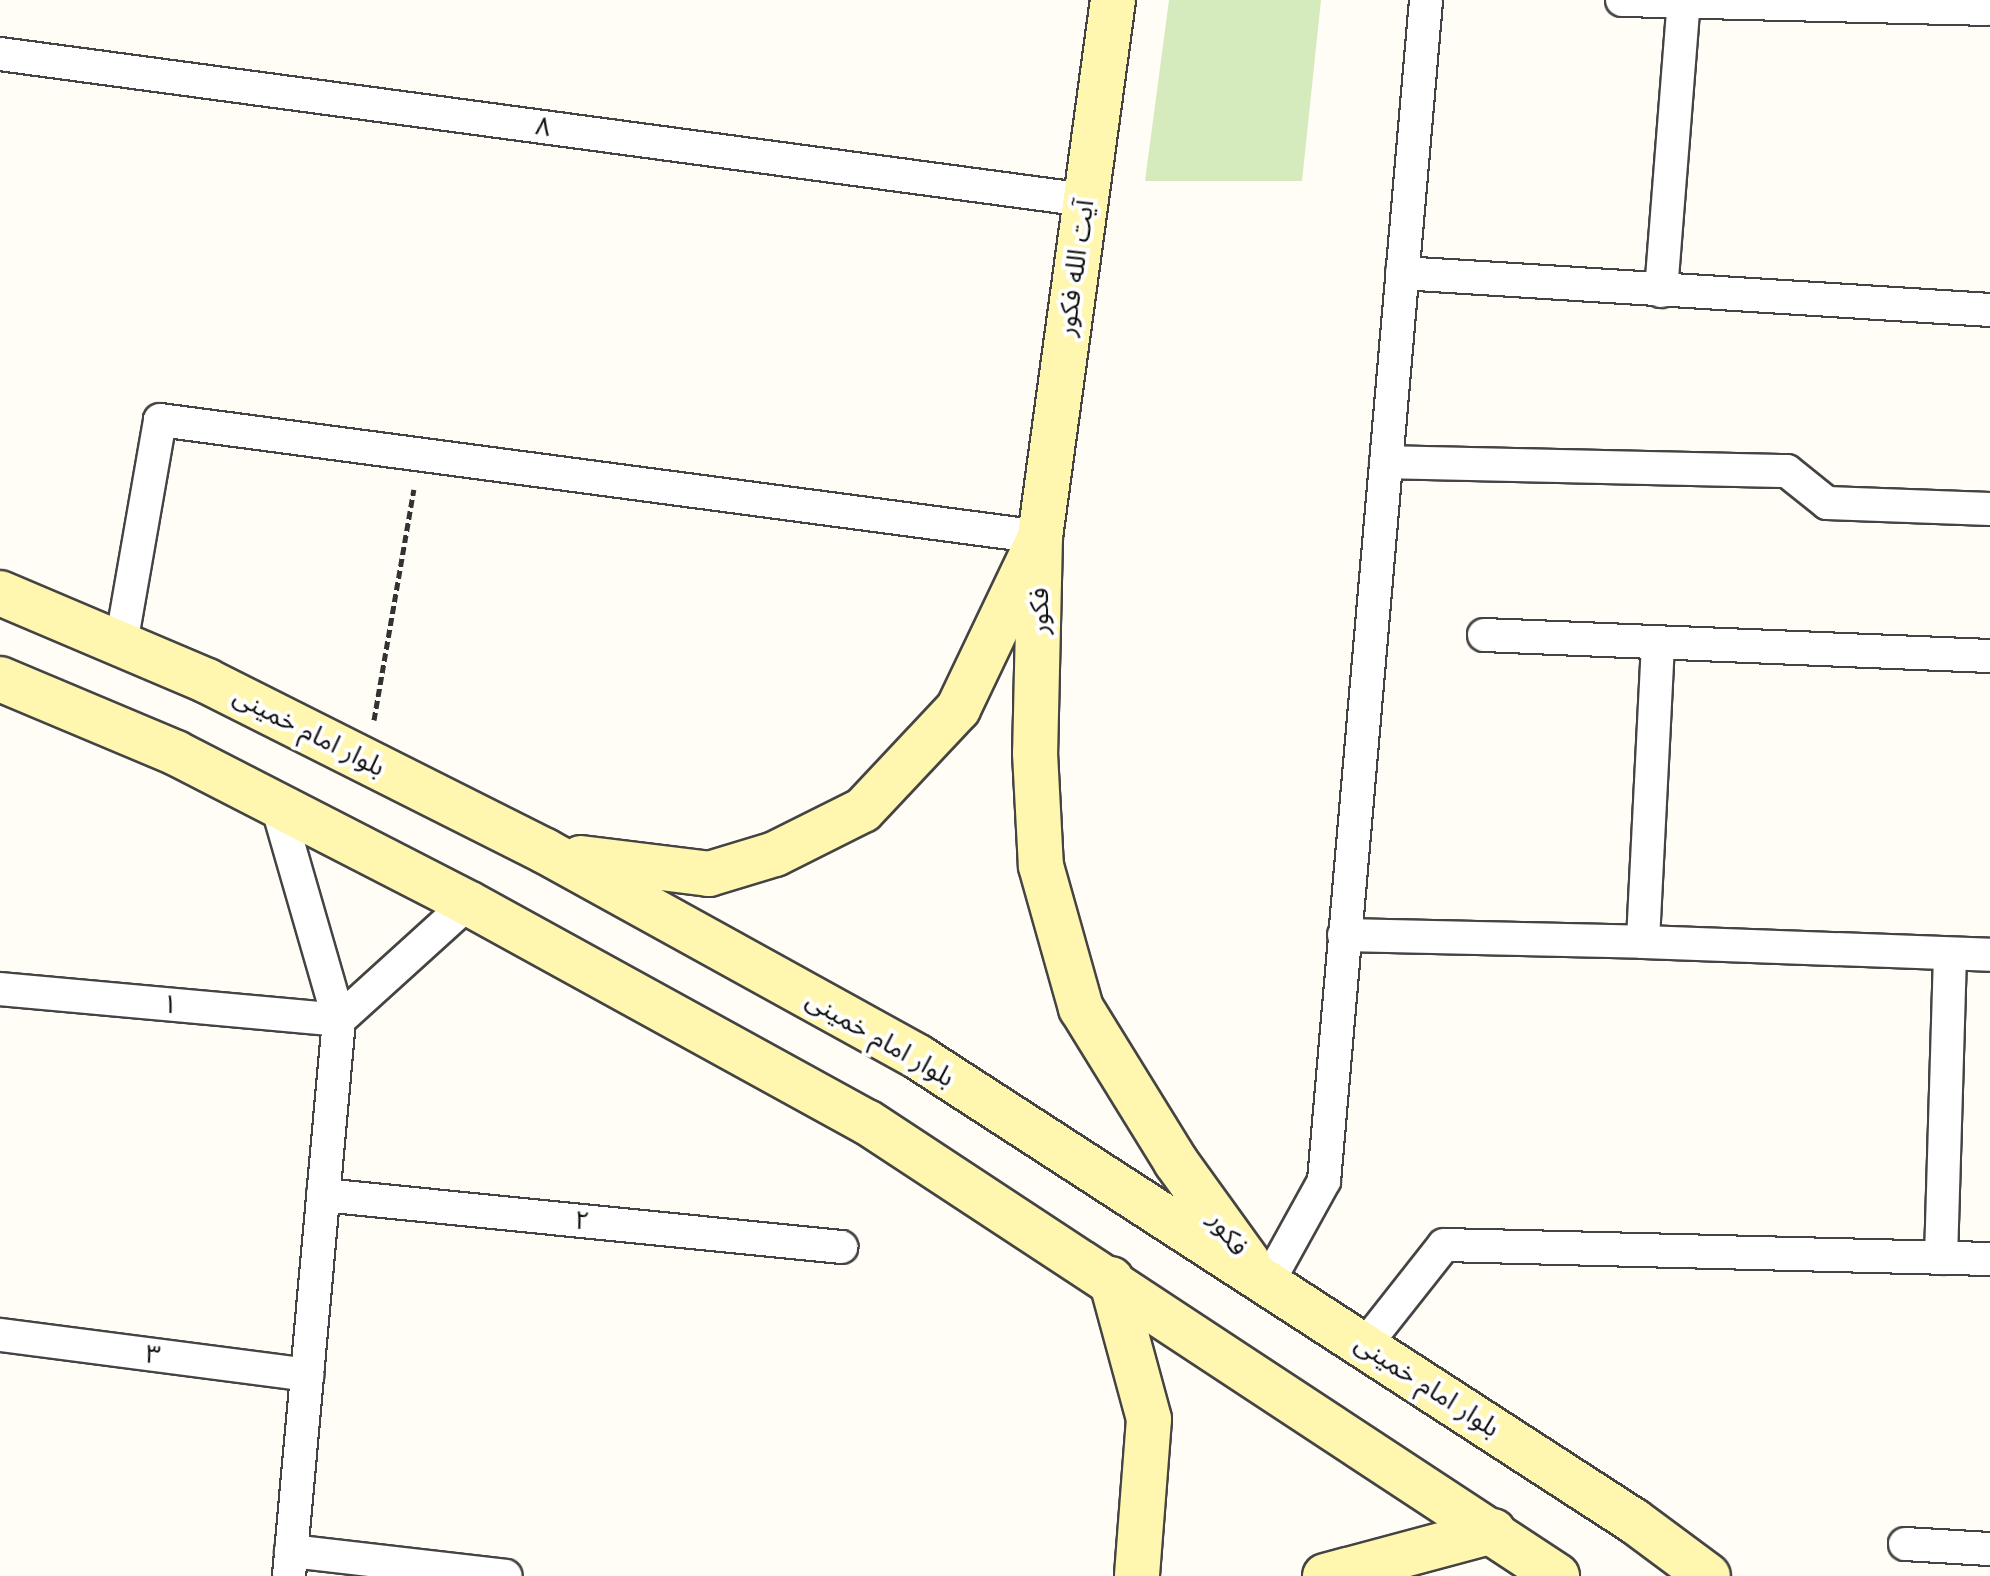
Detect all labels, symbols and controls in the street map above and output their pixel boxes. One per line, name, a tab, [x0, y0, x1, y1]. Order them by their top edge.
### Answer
street label: ۸	[533, 111, 553, 143]
street label: آیت الله فکور	[1051, 198, 1101, 338]
street label: فکور	[1024, 588, 1056, 634]
street label: بلوار امام خمینی	[228, 680, 390, 784]
street label: بلوار امام خمینی	[800, 984, 960, 1094]
street label: ۱	[161, 989, 179, 1021]
street label: ۲	[573, 1205, 591, 1237]
street label: فکور	[1202, 1206, 1254, 1262]
street label: بلوار امام خمینی	[1349, 1328, 1505, 1444]
street label: ۳	[144, 1339, 162, 1371]

